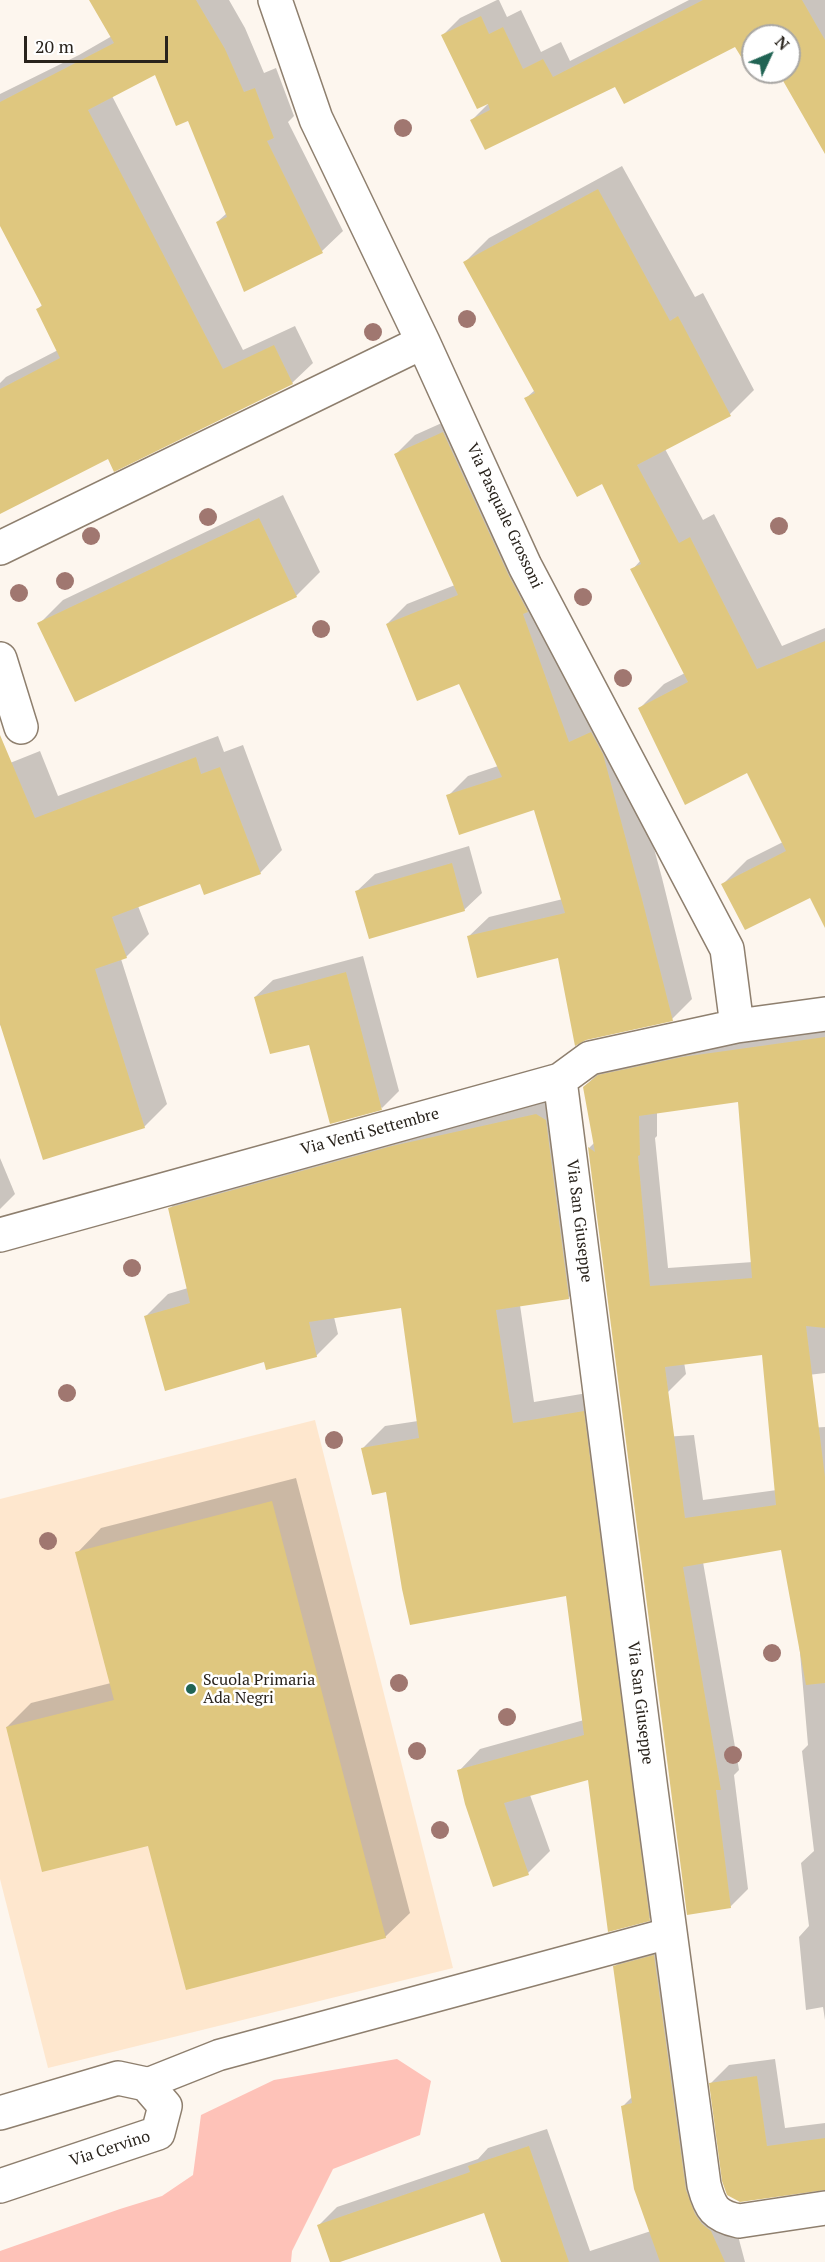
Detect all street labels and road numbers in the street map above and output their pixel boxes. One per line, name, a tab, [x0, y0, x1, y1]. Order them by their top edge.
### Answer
street label: Via Pasquale Grossoni	[462, 440, 546, 592]
street label: Via Venti Settembre	[299, 1104, 441, 1160]
street label: Via San Giuseppe	[562, 1158, 596, 1284]
street label: Via San Giuseppe	[623, 1640, 657, 1766]
street label: Via Cervino	[67, 2127, 153, 2171]

